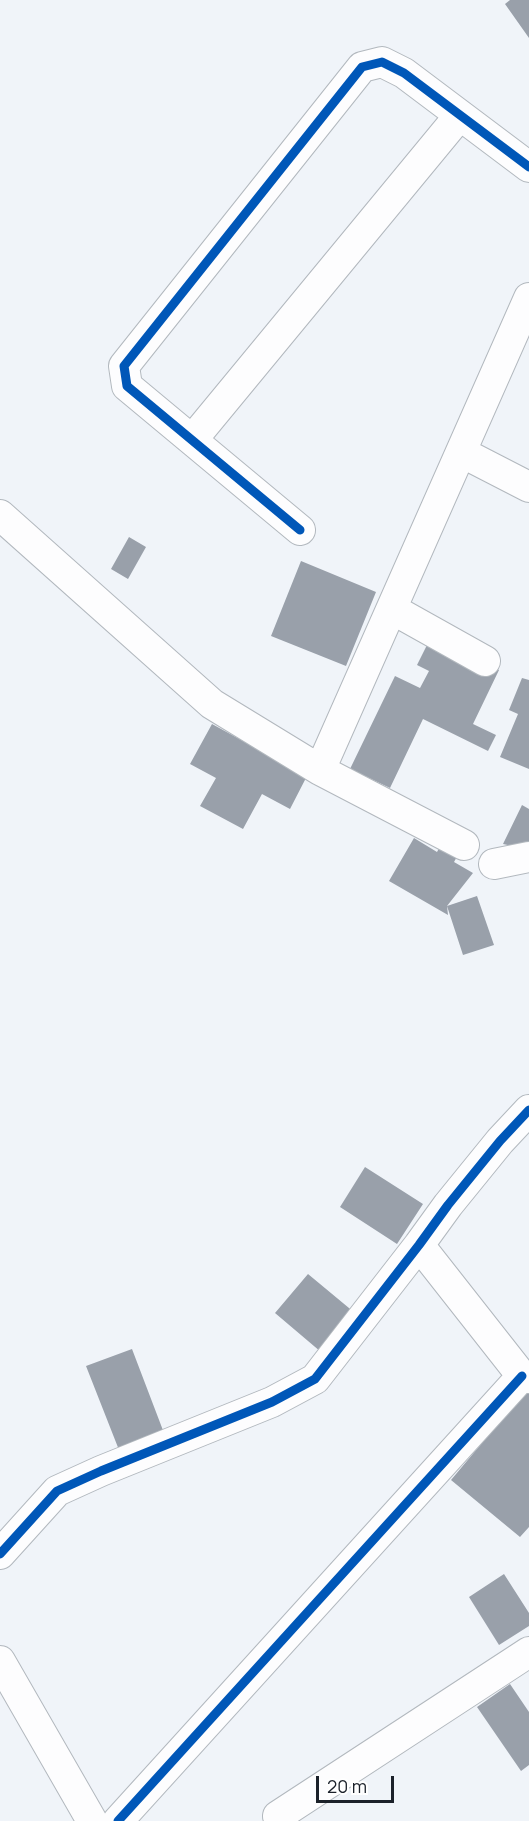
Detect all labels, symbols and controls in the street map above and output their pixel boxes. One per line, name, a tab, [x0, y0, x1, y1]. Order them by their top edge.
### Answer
scale bar	[319, 1764, 397, 1802]
text: 20 m	[327, 1774, 367, 1798]

